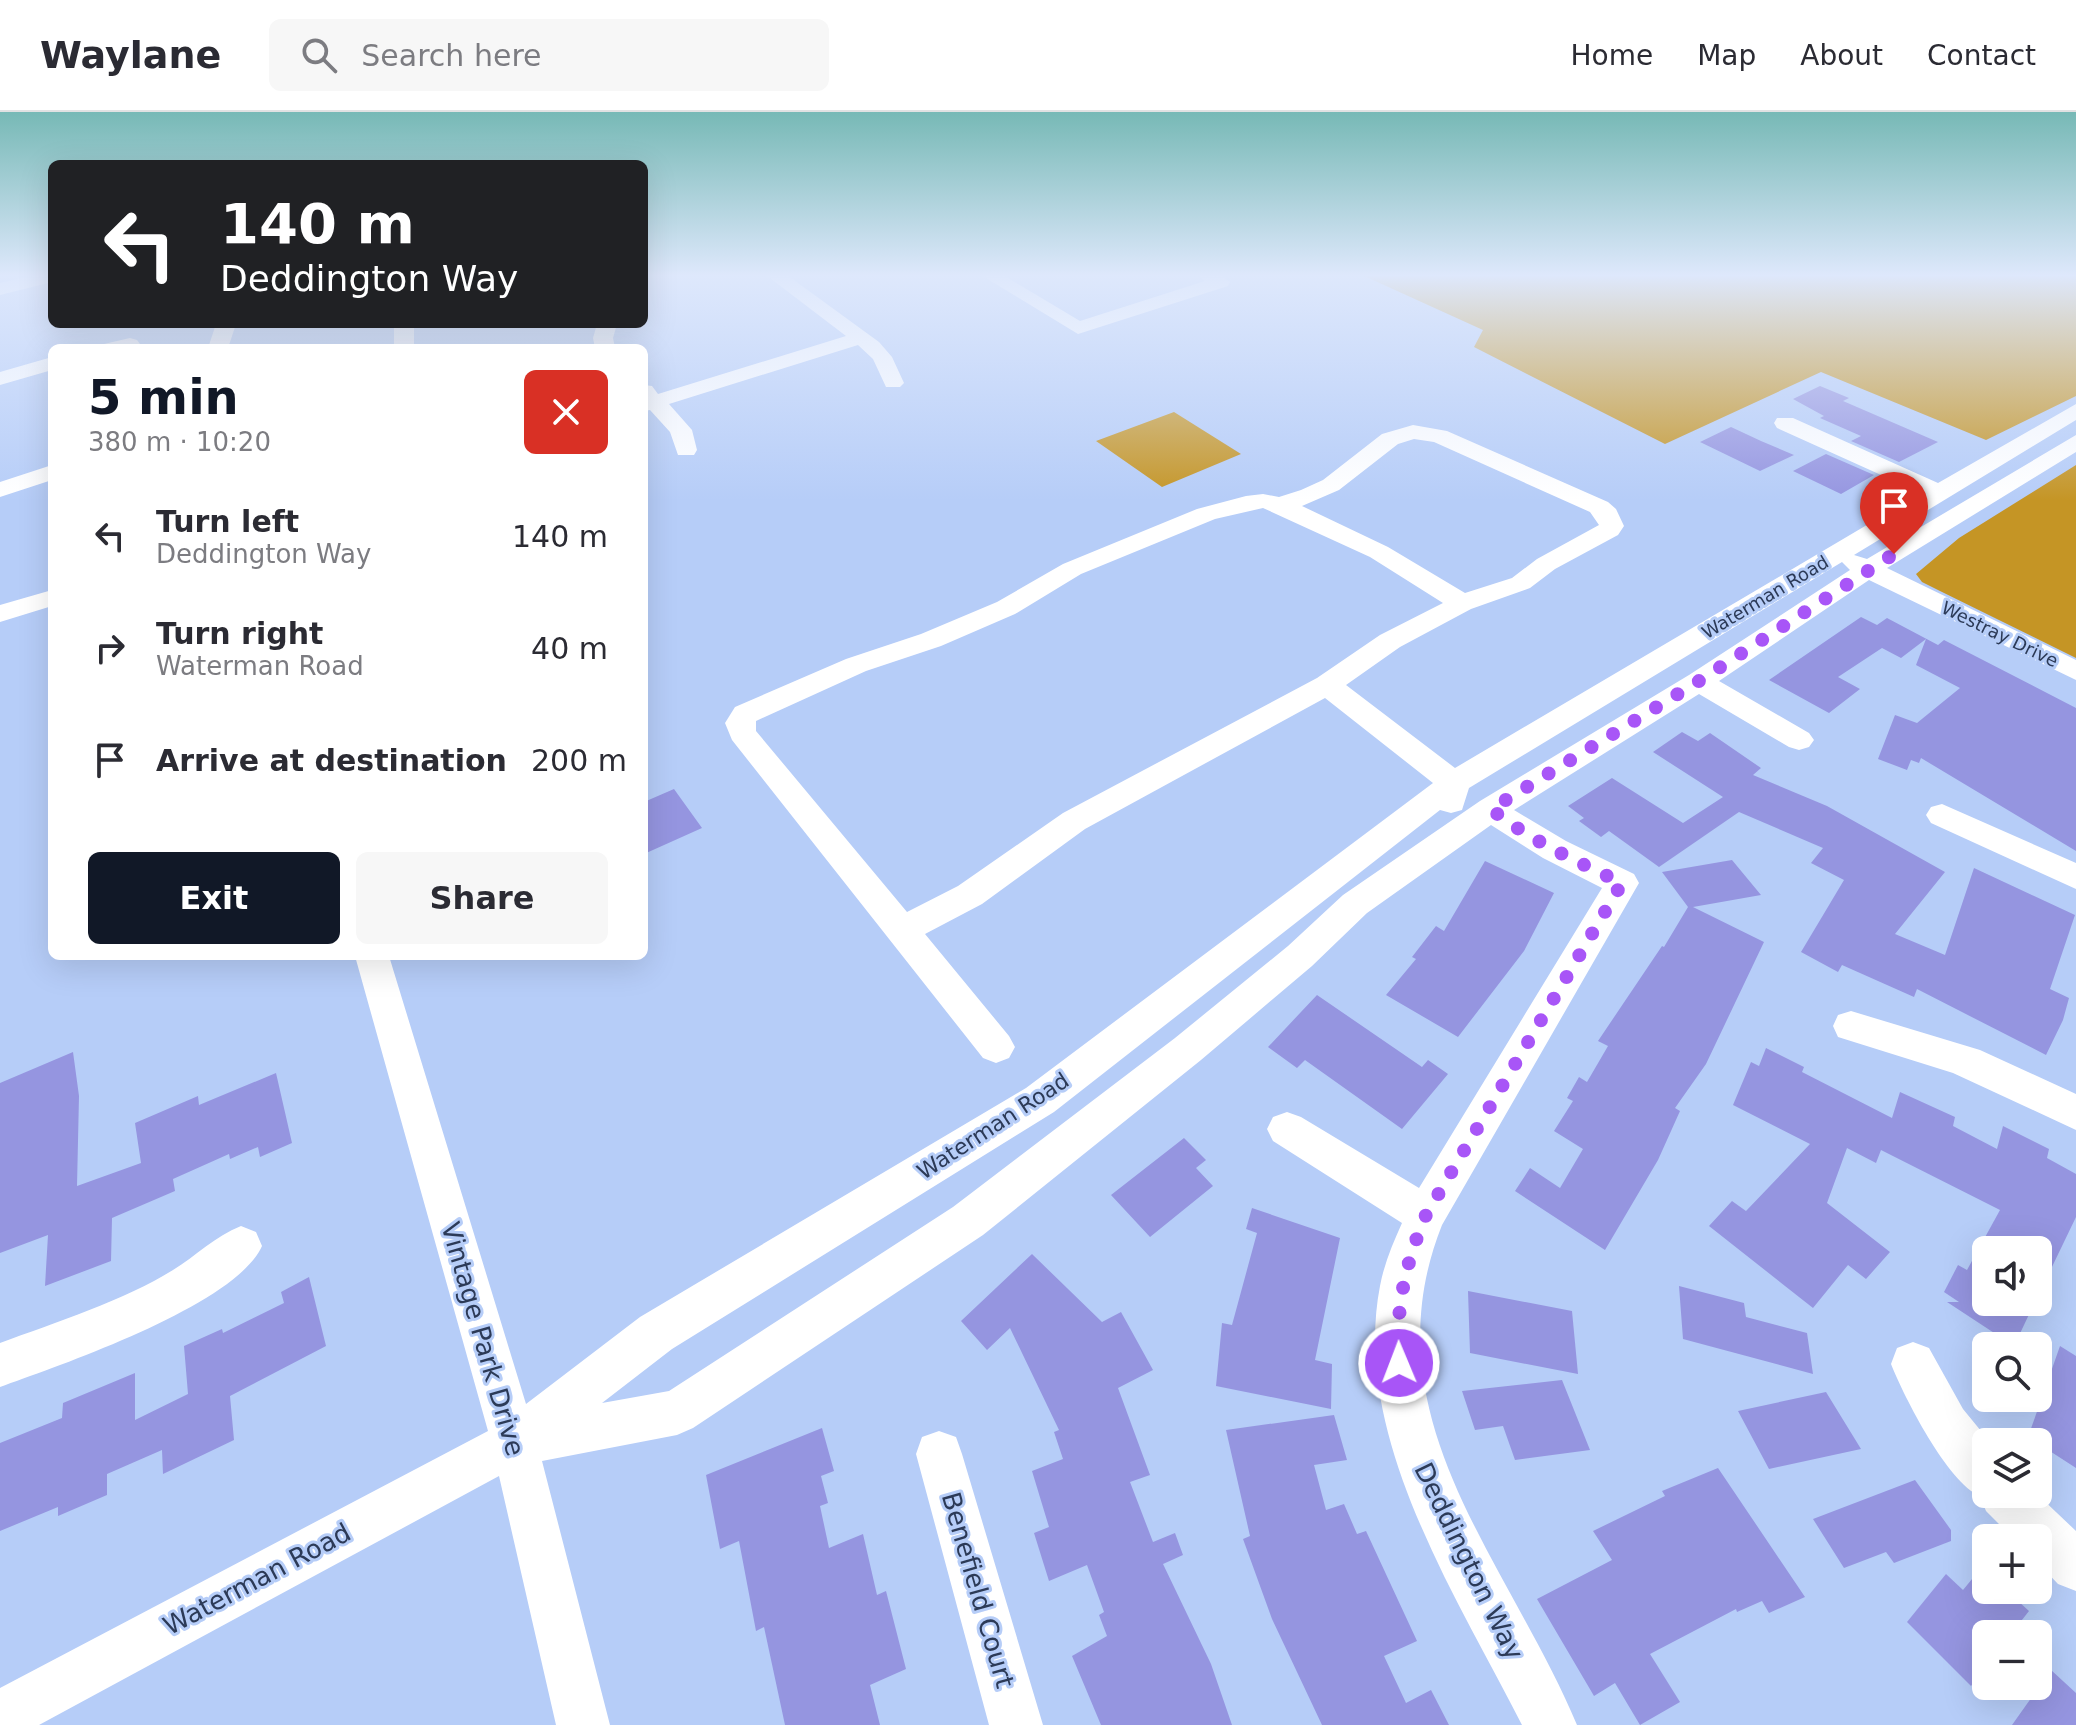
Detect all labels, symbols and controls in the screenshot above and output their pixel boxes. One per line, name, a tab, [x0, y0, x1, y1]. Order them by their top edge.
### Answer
search box	[269, 19, 829, 91]
text: Waylane	[40, 33, 221, 77]
icon: search	[297, 33, 341, 77]
text: Search here	[361, 38, 542, 73]
text: Home	[1570, 39, 1653, 72]
text: Map	[1697, 39, 1756, 72]
text: About	[1800, 39, 1883, 72]
text: Contact	[1927, 39, 2036, 72]
text: 140 m	[220, 191, 415, 256]
icon: left	[88, 192, 192, 296]
text: Deddington Way	[220, 258, 518, 299]
text: 5 min	[88, 369, 239, 425]
button: close	[524, 370, 608, 454]
text: 380 m · 10:20	[88, 427, 271, 457]
pin	[1860, 472, 1928, 554]
icon: arrive	[1872, 484, 1916, 528]
text: Turn left	[156, 504, 299, 539]
icon: left	[88, 514, 132, 558]
text: 140 m	[512, 519, 608, 554]
text: Deddington Way	[156, 539, 371, 569]
street label: Waterman Road	[1698, 551, 1832, 643]
street label: Westray Drive	[1938, 597, 2062, 671]
text: Turn right	[156, 616, 323, 651]
icon: right	[88, 626, 132, 670]
text: 40 m	[531, 631, 608, 666]
text: Waterman Road	[156, 651, 364, 681]
icon: arrive	[88, 738, 132, 782]
text: Arrive at destination	[156, 743, 507, 778]
text: 200 m	[531, 743, 627, 778]
button: Exit	[88, 852, 340, 944]
button: Share	[356, 852, 608, 944]
street label: Waterman Road	[913, 1068, 1073, 1184]
street label: Vintage Park Drive	[435, 1219, 531, 1459]
map controls	[1972, 1236, 2052, 1700]
button: sound	[1972, 1236, 2052, 1316]
position arrow	[1357, 1321, 1441, 1405]
button: search	[1972, 1332, 2052, 1412]
button: layers	[1972, 1428, 2052, 1508]
street label: Deddington Way	[1408, 1458, 1530, 1664]
street label: Benefield Court	[936, 1489, 1020, 1691]
street label: Waterman Road	[158, 1517, 356, 1641]
button: +	[1972, 1524, 2052, 1604]
button: −	[1972, 1620, 2052, 1700]

